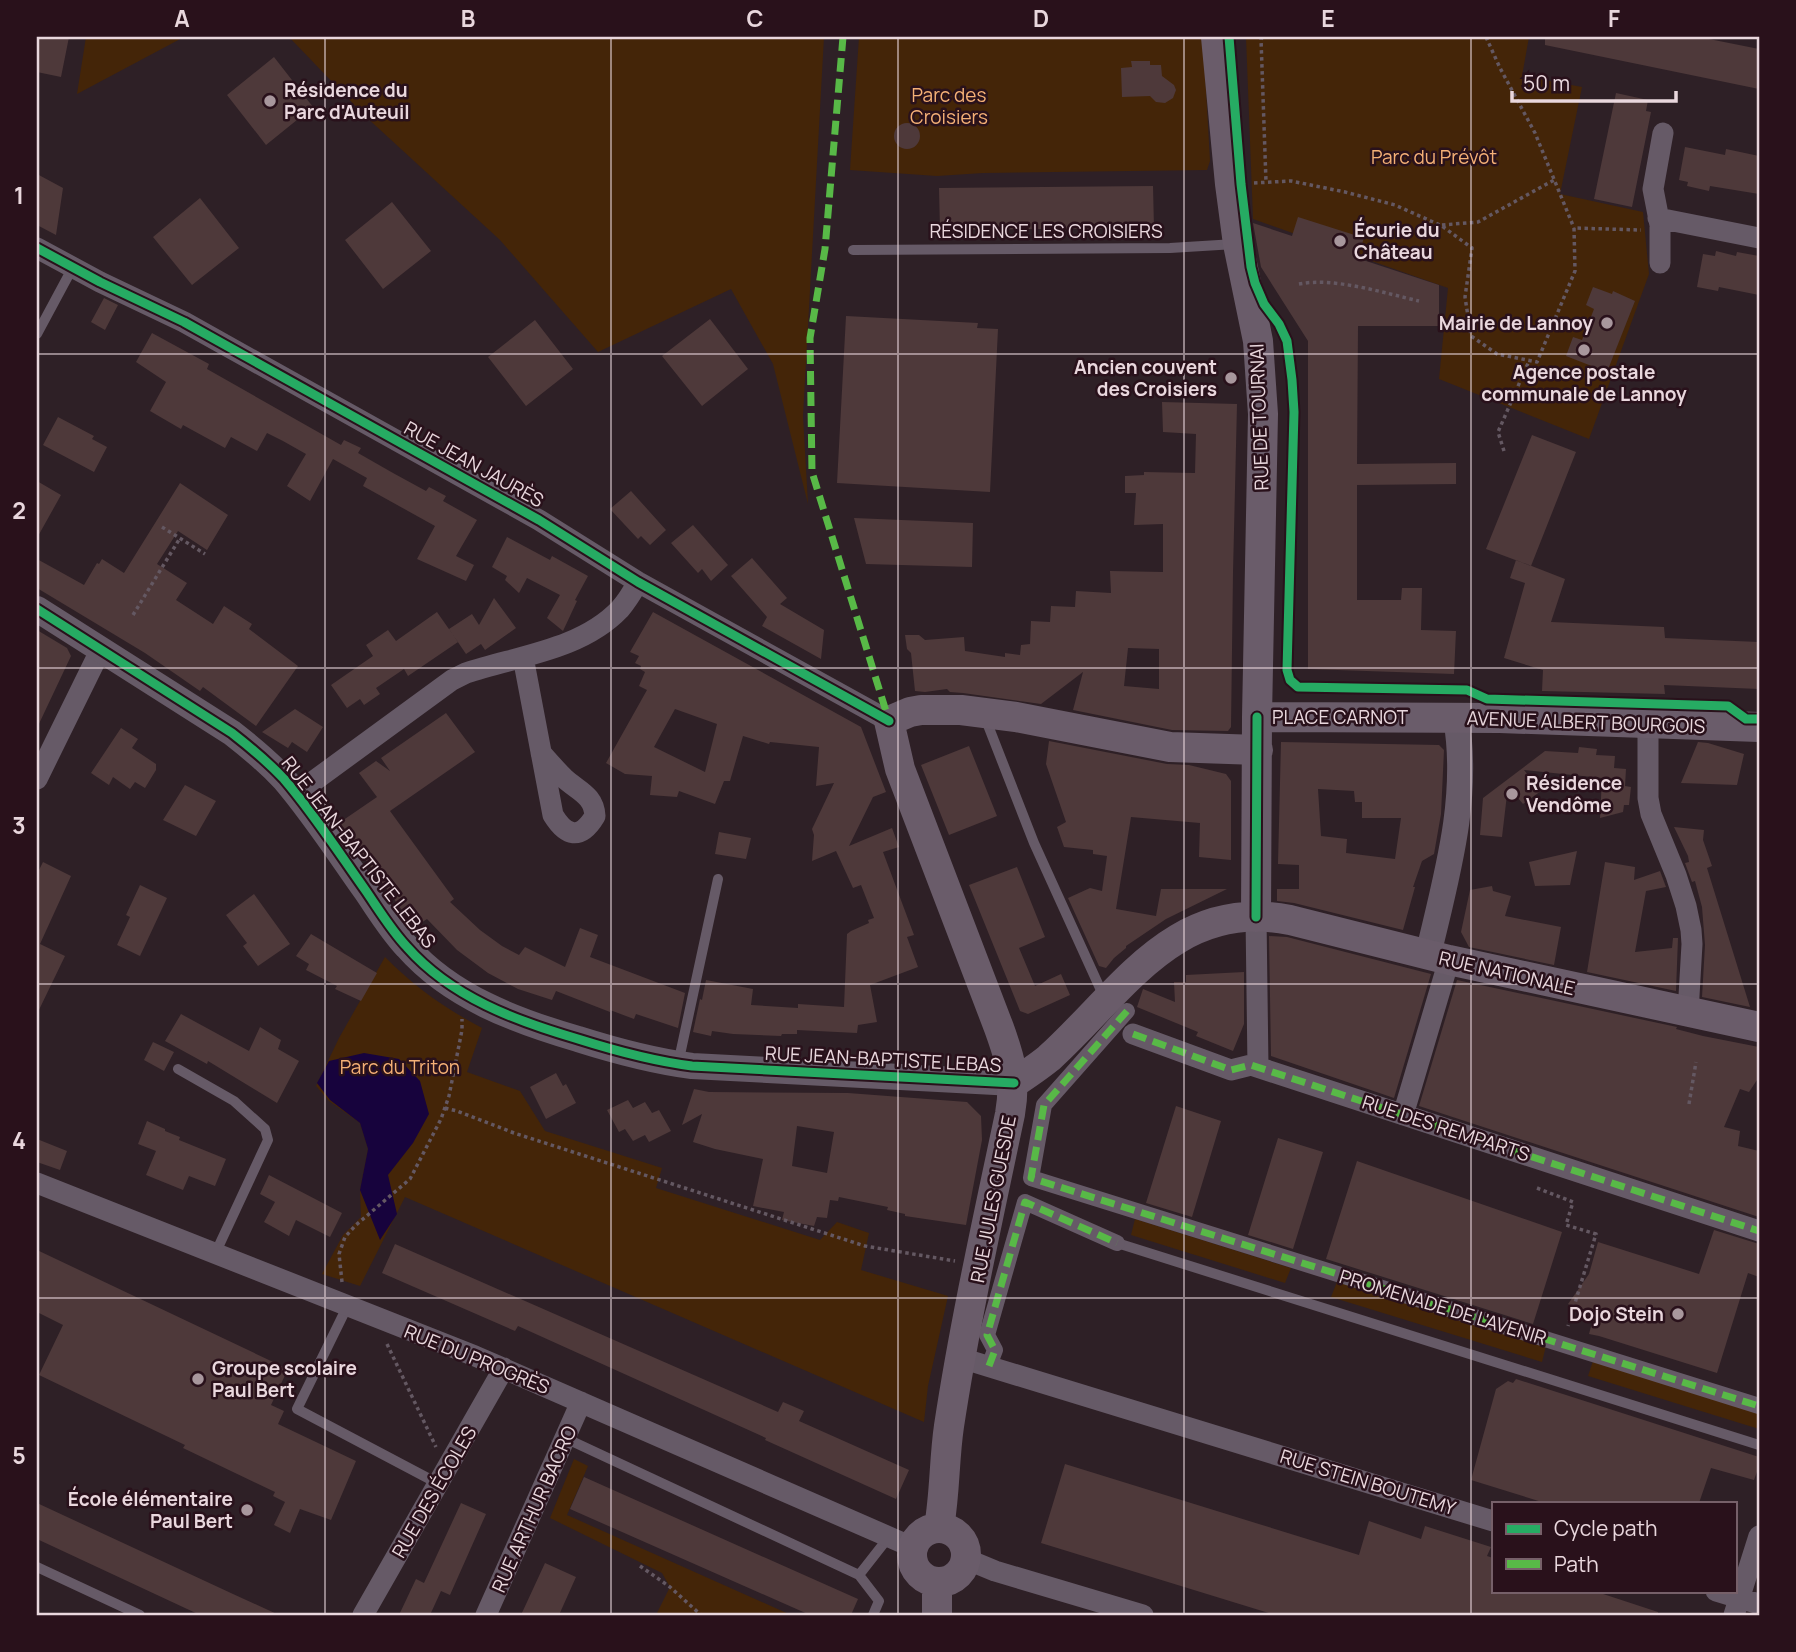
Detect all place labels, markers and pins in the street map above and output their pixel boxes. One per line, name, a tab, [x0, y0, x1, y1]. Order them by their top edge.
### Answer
place label: Résidence du Parc d'Auteuil	[284, 77, 410, 125]
marker: Résidence du Parc d'Auteuil	[262, 93, 278, 109]
place label: Écurie du Château	[1354, 217, 1440, 265]
marker: Écurie du Château	[1332, 233, 1348, 249]
place label: Mairie de Lannoy	[1439, 310, 1593, 336]
marker: Mairie de Lannoy	[1599, 315, 1615, 331]
marker: Agence postale communale de Lannoy	[1576, 342, 1592, 358]
place label: Ancien couvent des Croisiers	[1074, 354, 1217, 402]
place label: Agence postale communale de Lannoy	[1481, 359, 1687, 407]
marker: Ancien couvent des Croisiers	[1223, 370, 1239, 386]
place label: Résidence Vendôme	[1526, 770, 1622, 818]
marker: Résidence Vendôme	[1504, 786, 1520, 802]
place label: Dojo Stein	[1569, 1301, 1664, 1327]
marker: Dojo Stein	[1670, 1306, 1686, 1322]
place label: Groupe scolaire Paul Bert	[212, 1355, 357, 1403]
marker: Groupe scolaire Paul Bert	[190, 1371, 206, 1387]
place label: École élémentaire Paul Bert	[68, 1486, 233, 1534]
marker: École élémentaire Paul Bert	[239, 1502, 255, 1518]

